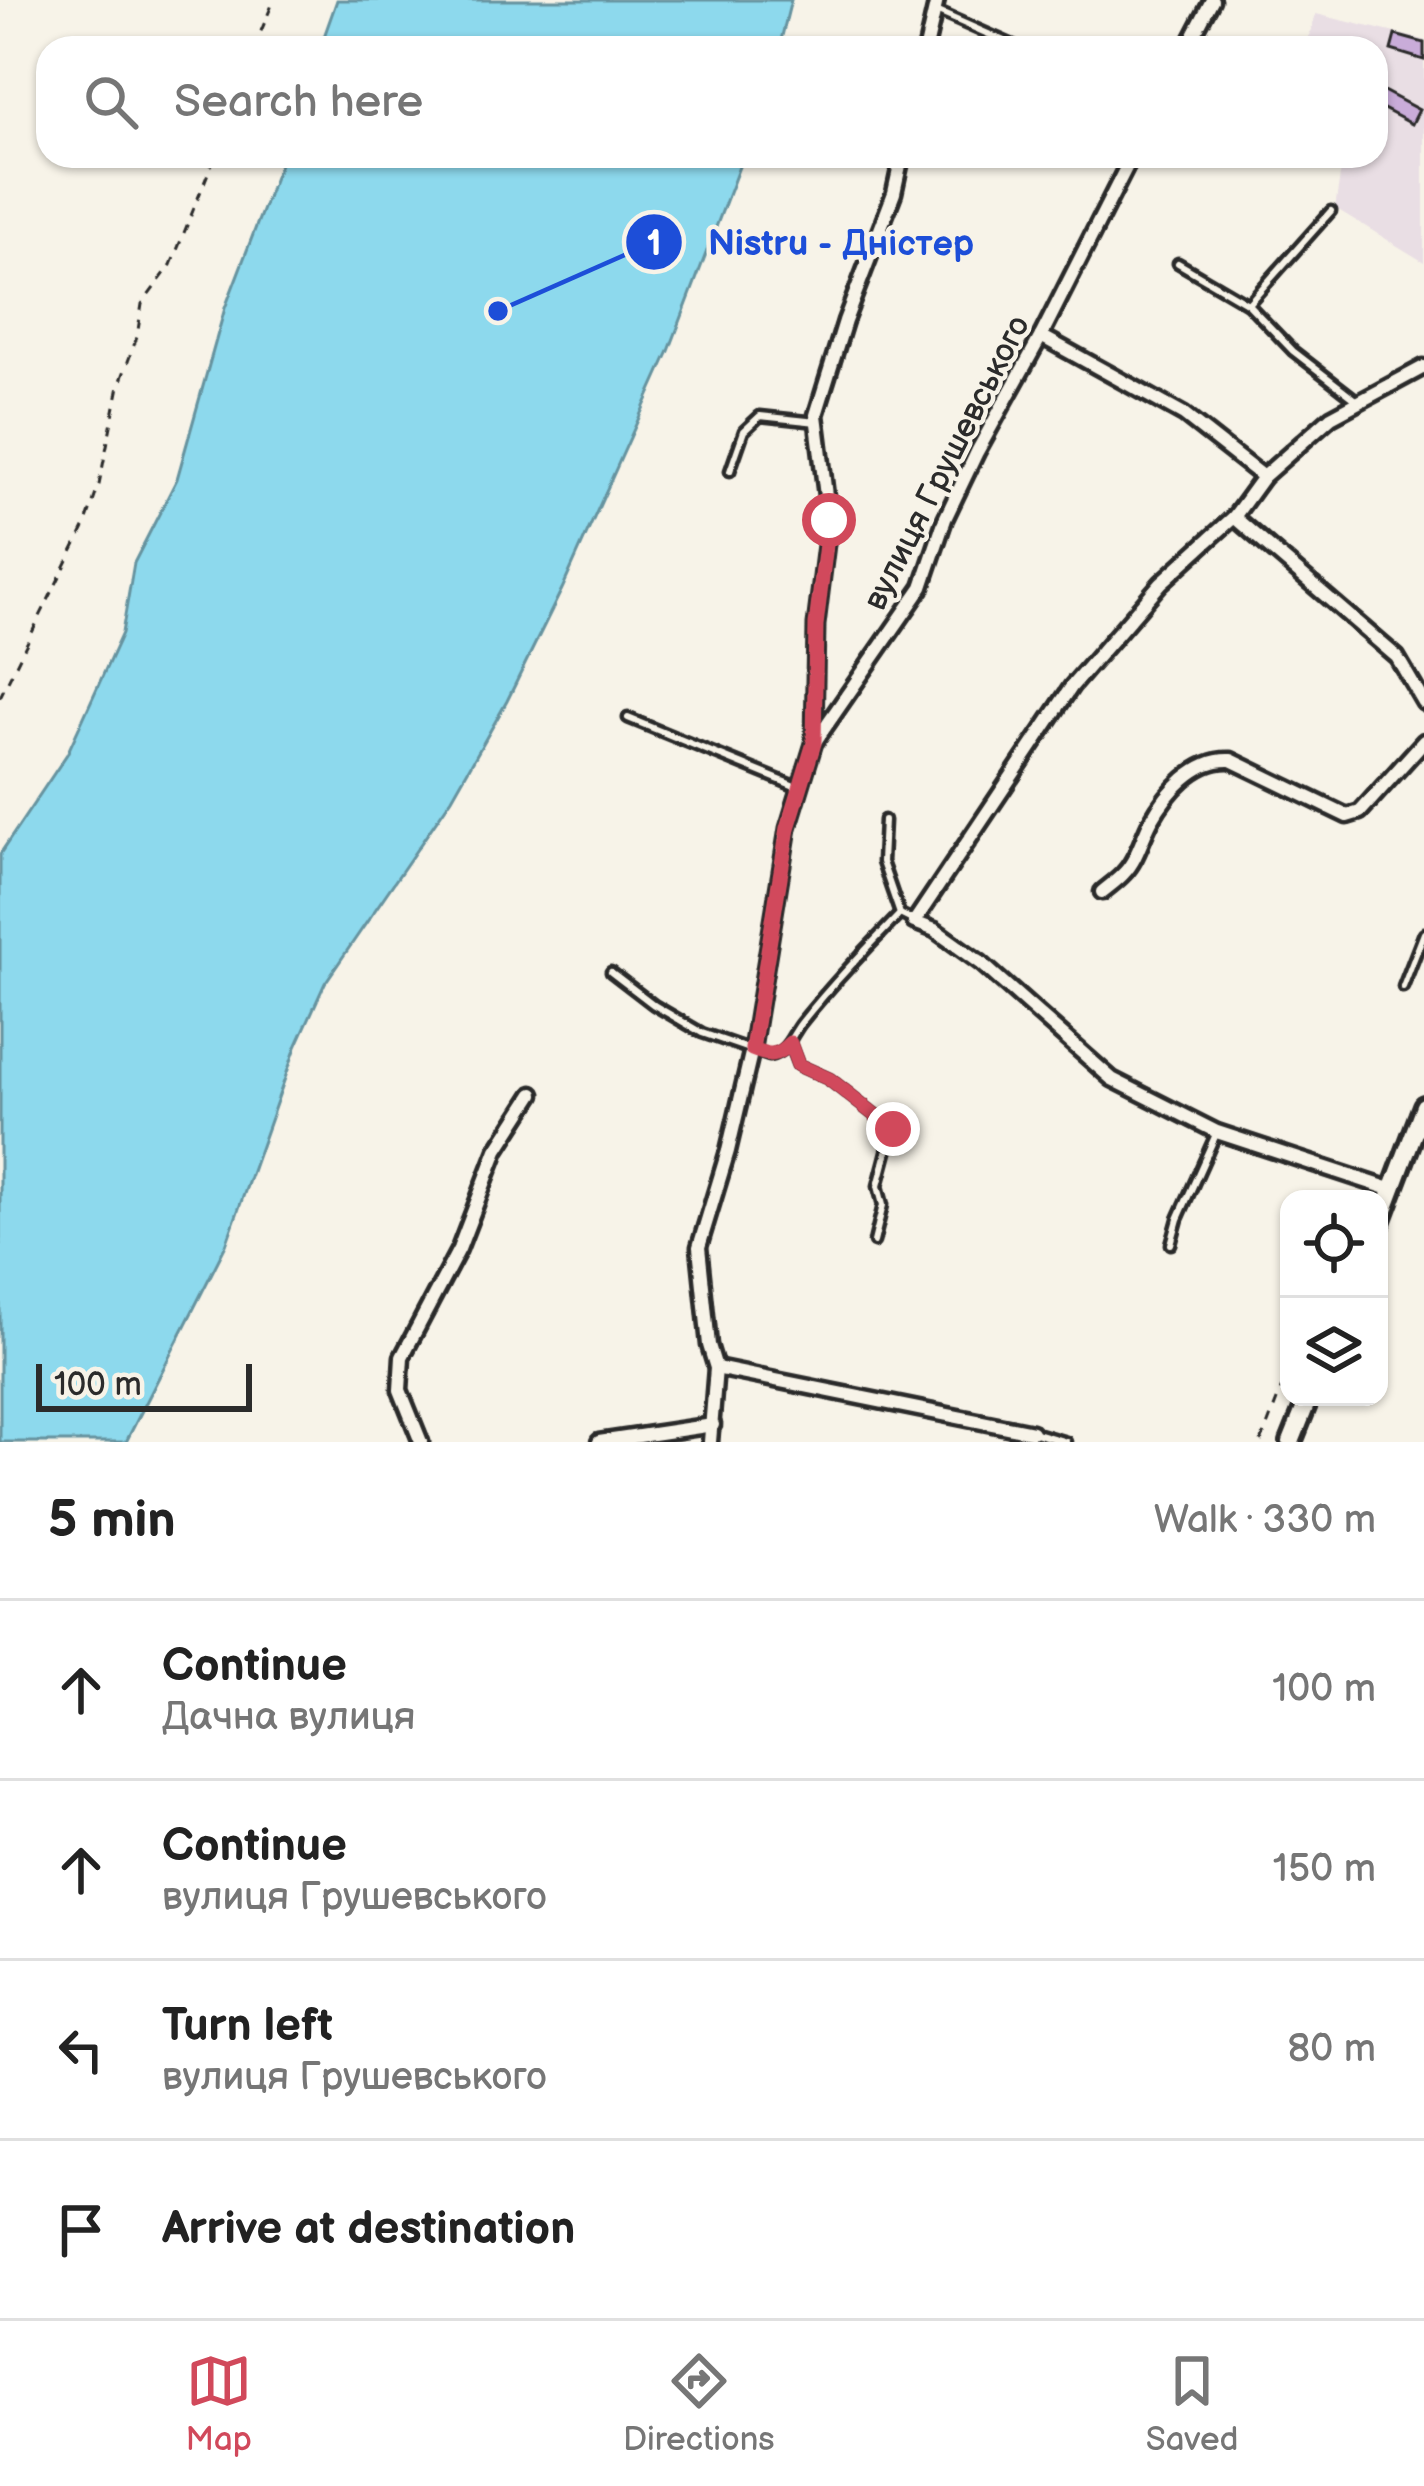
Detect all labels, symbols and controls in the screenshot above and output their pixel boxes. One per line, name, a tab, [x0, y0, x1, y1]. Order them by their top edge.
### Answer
search box	[36, 36, 1388, 168]
icon: search	[78, 69, 144, 135]
text: Search here	[174, 75, 423, 130]
callout: Nistru - Дністер	[624, 206, 998, 278]
text: 1	[646, 223, 662, 266]
text: Nistru - Дністер	[708, 223, 974, 266]
street label: вулиця Грушевського	[855, 309, 1039, 617]
route start	[802, 493, 856, 547]
route end	[866, 1102, 920, 1156]
map controls	[1280, 1190, 1388, 1406]
button: locate	[1280, 1190, 1388, 1298]
button: layers	[1280, 1298, 1388, 1406]
scale bar	[36, 1358, 252, 1411]
text: 100 m	[54, 1365, 142, 1405]
text: 5 min	[48, 1490, 176, 1551]
text: Walk · 330 m	[1154, 1497, 1376, 1544]
text: Continue	[162, 1639, 347, 1694]
icon: ahead	[48, 1657, 114, 1723]
text: 100 m	[1272, 1666, 1376, 1713]
text: Дачна вулиця	[162, 1694, 415, 1741]
text: Continue	[162, 1819, 347, 1874]
icon: ahead	[48, 1837, 114, 1903]
text: 150 m	[1273, 1846, 1376, 1893]
text: вулиця Грушевського	[162, 1874, 547, 1921]
text: Turn left	[162, 1999, 333, 2054]
icon: left	[48, 2017, 114, 2083]
text: 80 m	[1288, 2026, 1376, 2073]
text: вулиця Грушевського	[162, 2054, 547, 2101]
icon: arrive	[48, 2197, 114, 2263]
text: Arrive at destination	[162, 2202, 575, 2257]
tab: Map	[186, 2348, 252, 2460]
tab: Directions	[623, 2348, 775, 2460]
tab: Saved	[1146, 2348, 1238, 2460]

